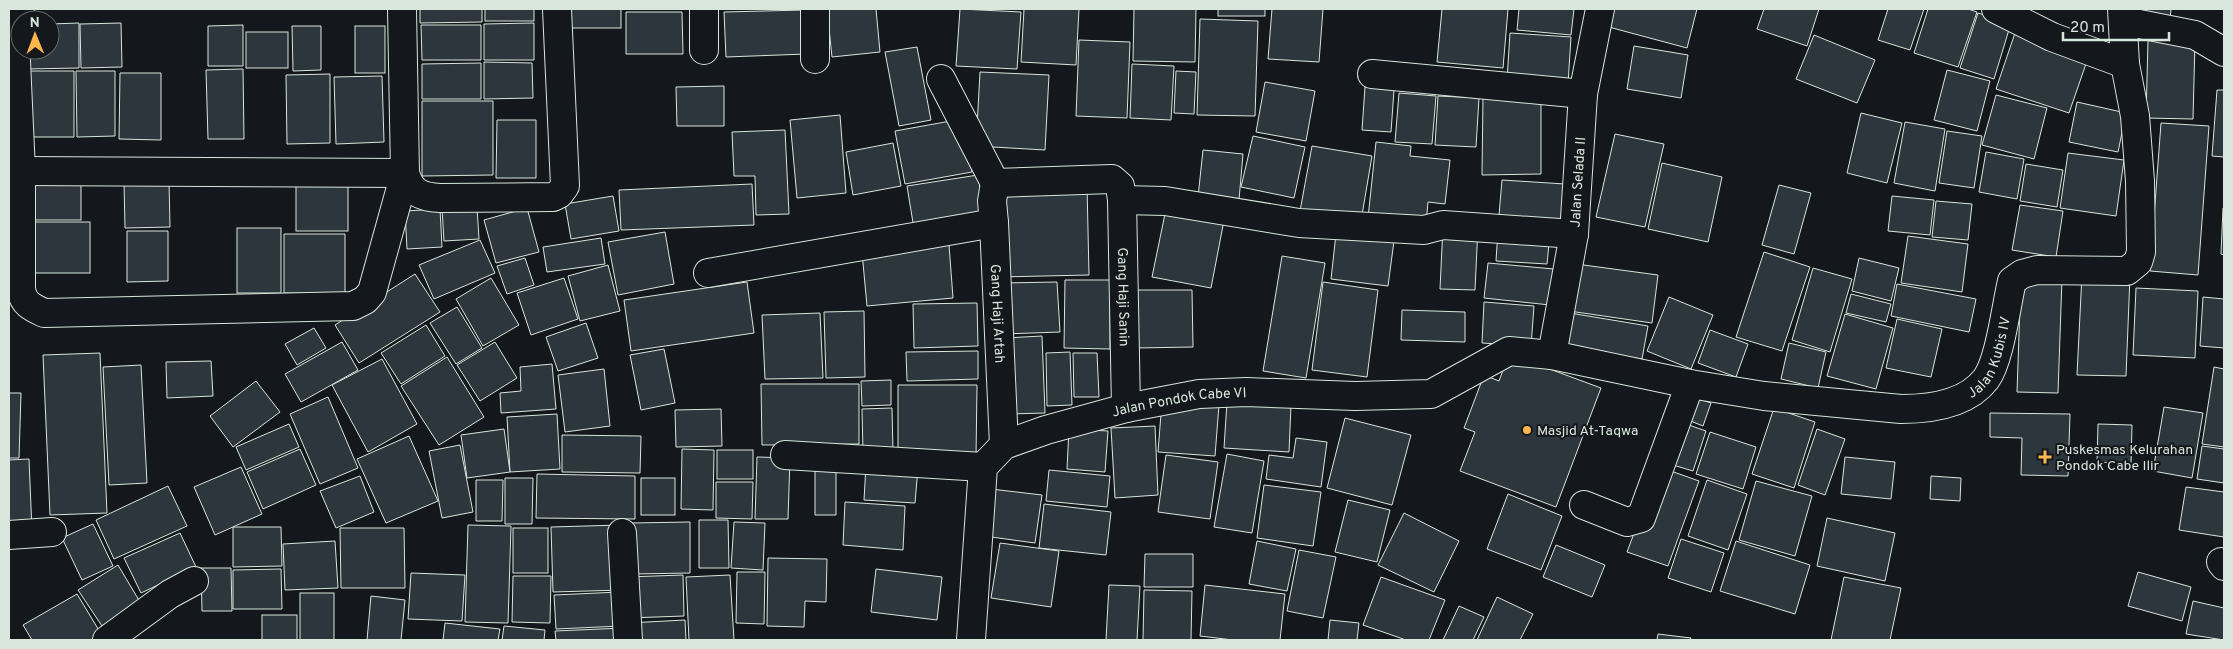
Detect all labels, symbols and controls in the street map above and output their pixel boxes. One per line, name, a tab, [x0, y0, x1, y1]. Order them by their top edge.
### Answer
north arrow	[10, 10, 60, 60]
scale bar	[2063, 10, 2169, 42]
text: N	[30, 15, 40, 32]
text: 20 m	[2070, 19, 2105, 38]
street label: Jalan Selada II	[1567, 136, 1590, 228]
street label: Gang Haji Sanin	[1113, 247, 1132, 347]
street label: Gang Haji Artah	[986, 264, 1007, 364]
street label: Jalan Kubis IV	[1965, 315, 2015, 403]
street label: Jalan Pondok Cabe VI	[1110, 385, 1247, 422]
place label: Masjid At-Taqwa	[1537, 423, 1638, 440]
marker: Masjid At-Taqwa	[1521, 424, 1533, 436]
place label: Puskesmas Kelurahan Pondok Cabe Ilir	[2056, 442, 2193, 475]
marker: Puskesmas Kelurahan Pondok Cabe Ilir	[2038, 450, 2052, 464]

